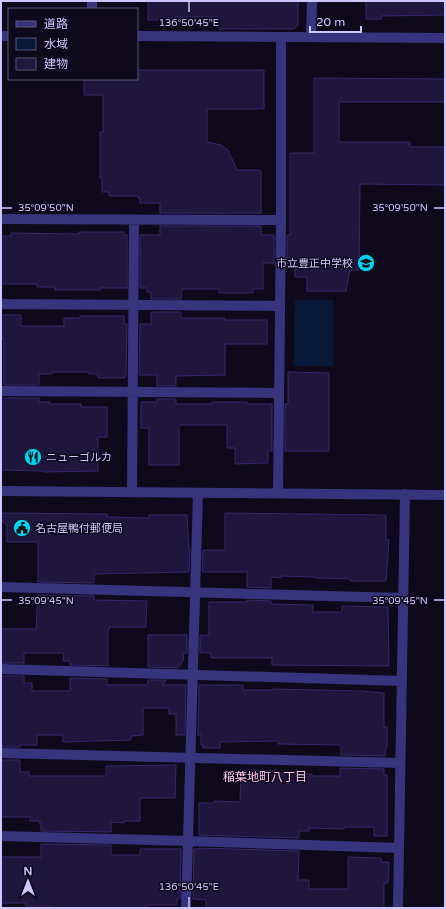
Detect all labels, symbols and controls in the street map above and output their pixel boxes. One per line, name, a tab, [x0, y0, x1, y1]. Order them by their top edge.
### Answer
legend	[8, 8, 138, 80]
scale bar	[310, 8, 361, 34]
text: 20 m	[316, 15, 345, 29]
text: 道路	[44, 17, 68, 31]
text: 136°50'45"E	[159, 17, 219, 29]
text: 水域	[44, 37, 68, 51]
text: 建物	[44, 57, 68, 71]
text: 35°09'50"N	[18, 202, 74, 214]
text: 35°09'50"N	[372, 202, 428, 214]
school or university icon: 市立豊正中学校	[356, 253, 376, 273]
place label: 市立豊正中学校	[276, 257, 353, 270]
restaurant icon: ニューゴルカ	[23, 447, 43, 467]
place label: ニューゴルカ	[46, 451, 112, 464]
public building icon: 名古屋鴨付郵便局	[12, 518, 32, 538]
place label: 名古屋鴨付郵便局	[35, 522, 123, 535]
text: 35°09'45"N	[18, 595, 74, 607]
text: 35°09'45"N	[372, 595, 428, 607]
district label: 稲葉地町八丁目	[223, 770, 307, 784]
north arrow	[8, 861, 48, 901]
text: N	[24, 865, 32, 878]
text: 136°50'45"E	[159, 881, 219, 893]

